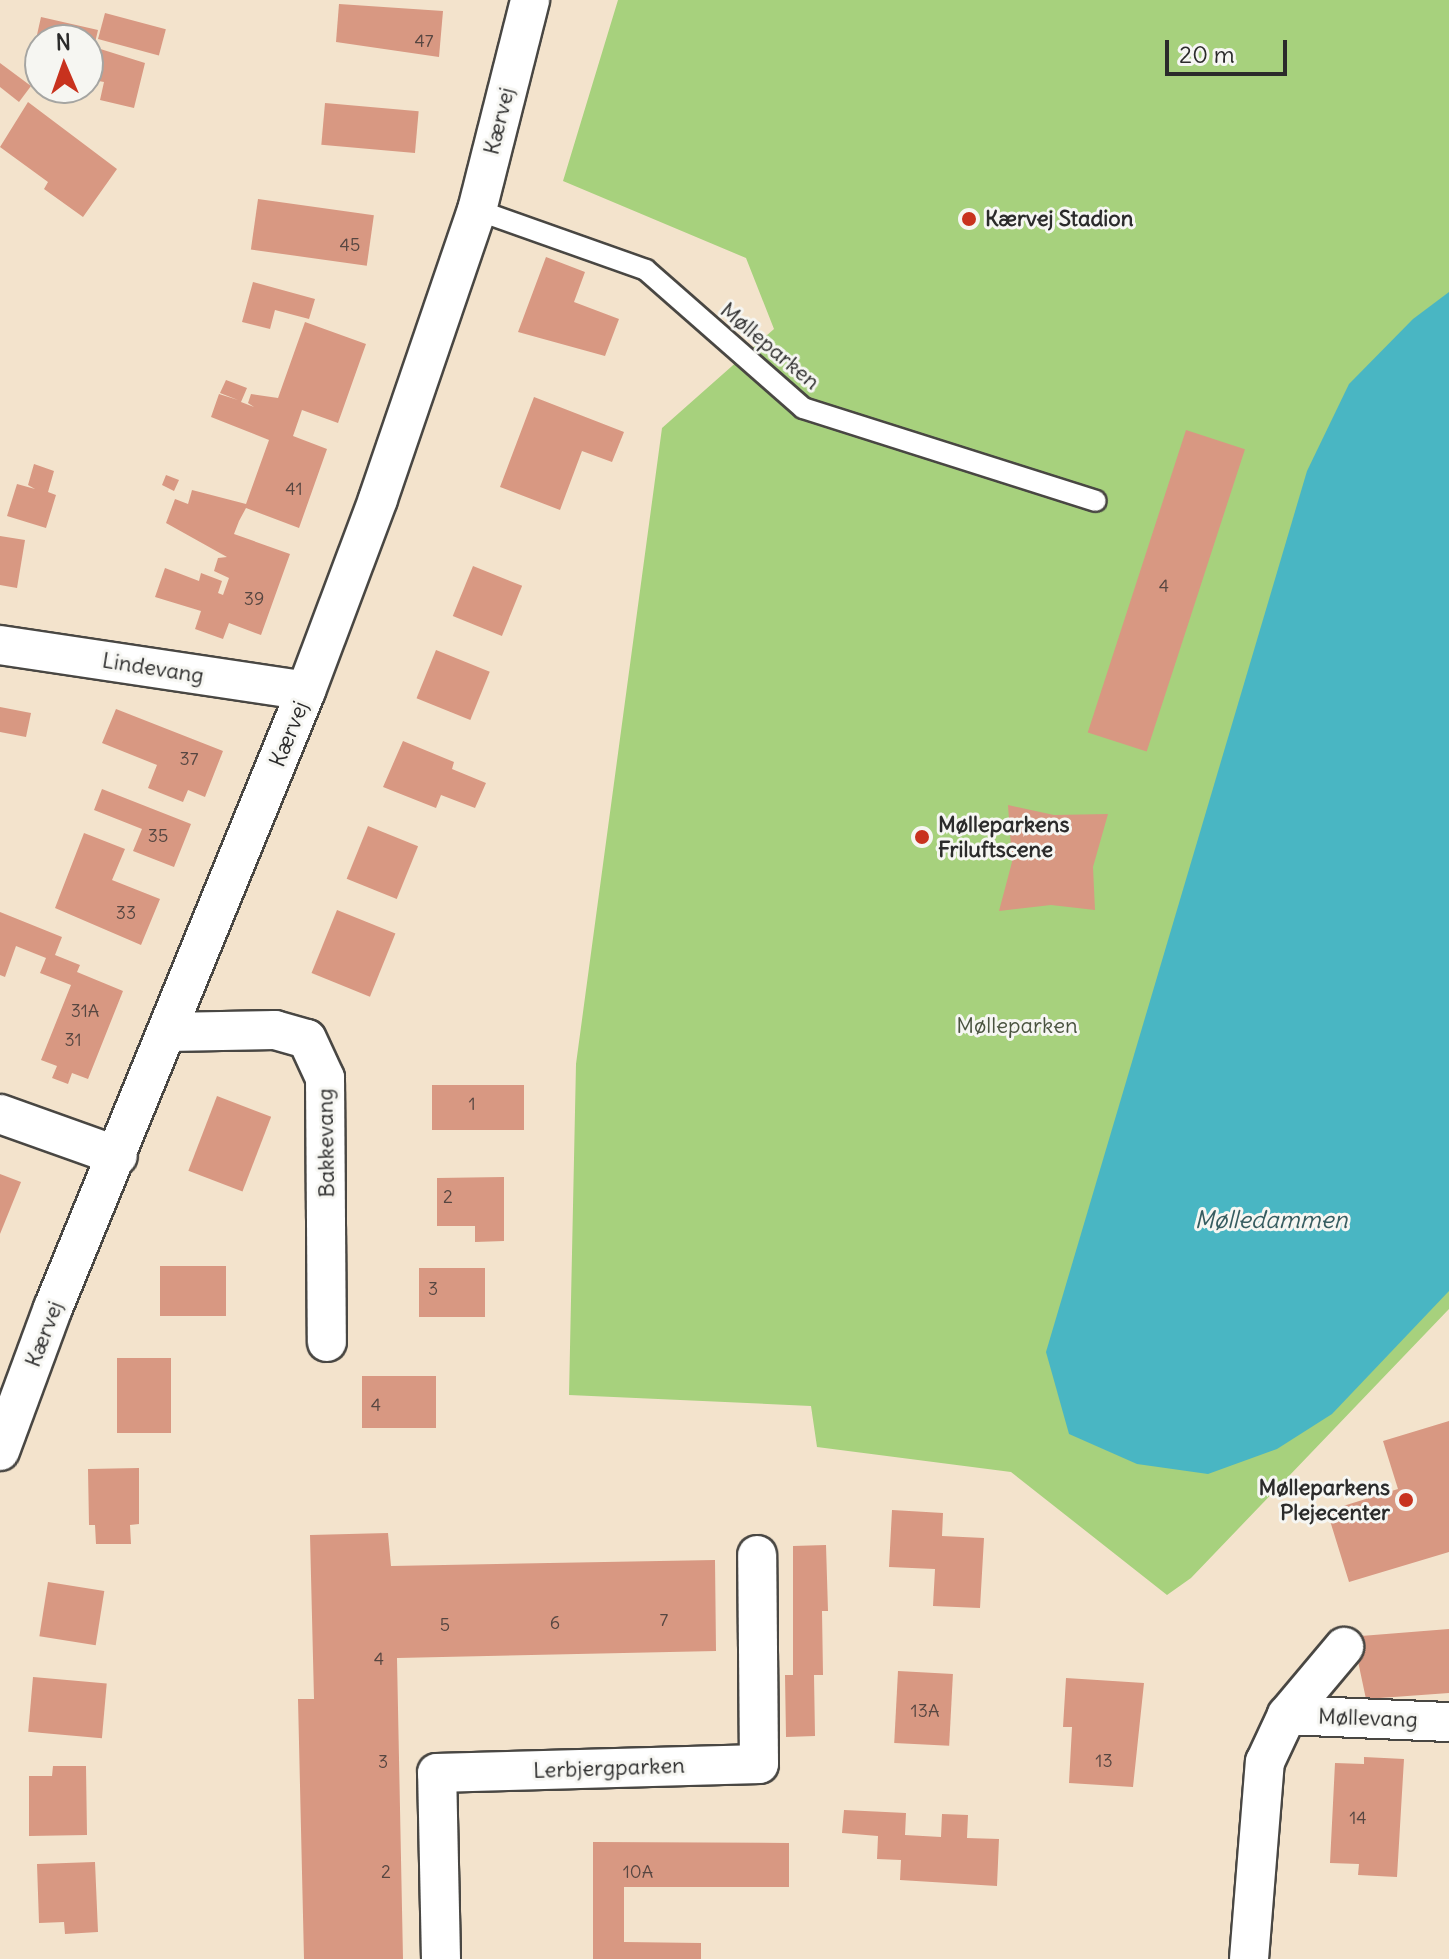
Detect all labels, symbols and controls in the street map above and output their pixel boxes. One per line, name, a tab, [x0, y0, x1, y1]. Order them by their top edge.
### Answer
north arrow	[24, 24, 104, 104]
scale bar	[1169, 24, 1291, 74]
text: N	[55, 28, 71, 56]
house number: 47	[414, 30, 434, 52]
text: 20 m	[1179, 39, 1235, 69]
street label: Kærvej	[478, 85, 520, 157]
place label: Kærvej Stadion	[985, 206, 1133, 232]
marker: Kærvej Stadion	[960, 210, 978, 228]
house number: 45	[340, 234, 360, 256]
street label: Mølleparken	[715, 297, 825, 395]
house number: 41	[285, 478, 303, 500]
house number: 4	[1159, 575, 1169, 597]
house number: 39	[244, 588, 264, 610]
street label: Lindevang	[100, 647, 206, 689]
street label: Kærvej	[264, 697, 314, 771]
house number: 37	[179, 748, 199, 770]
place label: Mølleparkens Friluftscene	[938, 811, 1069, 862]
house number: 35	[148, 825, 168, 847]
marker: Mølleparkens Friluftscene	[913, 828, 931, 846]
house number: 33	[116, 902, 136, 924]
house number: 31A	[71, 1000, 99, 1022]
park label: Mølleparken	[956, 1013, 1078, 1039]
house number: 31	[64, 1029, 82, 1051]
street label: Bakkevang	[312, 1088, 340, 1198]
house number: 1	[468, 1093, 476, 1115]
house number: 2	[443, 1186, 453, 1208]
water label: Mølledammen	[1194, 1206, 1348, 1234]
house number: 3	[428, 1278, 438, 1300]
street label: Kærvej	[19, 1297, 69, 1371]
house number: 4	[371, 1394, 381, 1416]
place label: Mølleparkens Plejecenter	[1259, 1474, 1390, 1526]
marker: Mølleparkens Plejecenter	[1397, 1491, 1415, 1509]
house number: 7	[660, 1609, 668, 1631]
house number: 6	[550, 1612, 560, 1634]
house number: 5	[440, 1614, 450, 1636]
house number: 4	[374, 1648, 384, 1670]
house number: 13A	[911, 1700, 939, 1722]
street label: Møllevang	[1318, 1703, 1418, 1733]
house number: 13	[1095, 1750, 1113, 1772]
house number: 3	[378, 1751, 388, 1773]
street label: Lerbjergparken	[533, 1752, 685, 1784]
house number: 14	[1349, 1807, 1367, 1829]
house number: 2	[381, 1861, 391, 1883]
house number: 10A	[623, 1861, 653, 1883]

